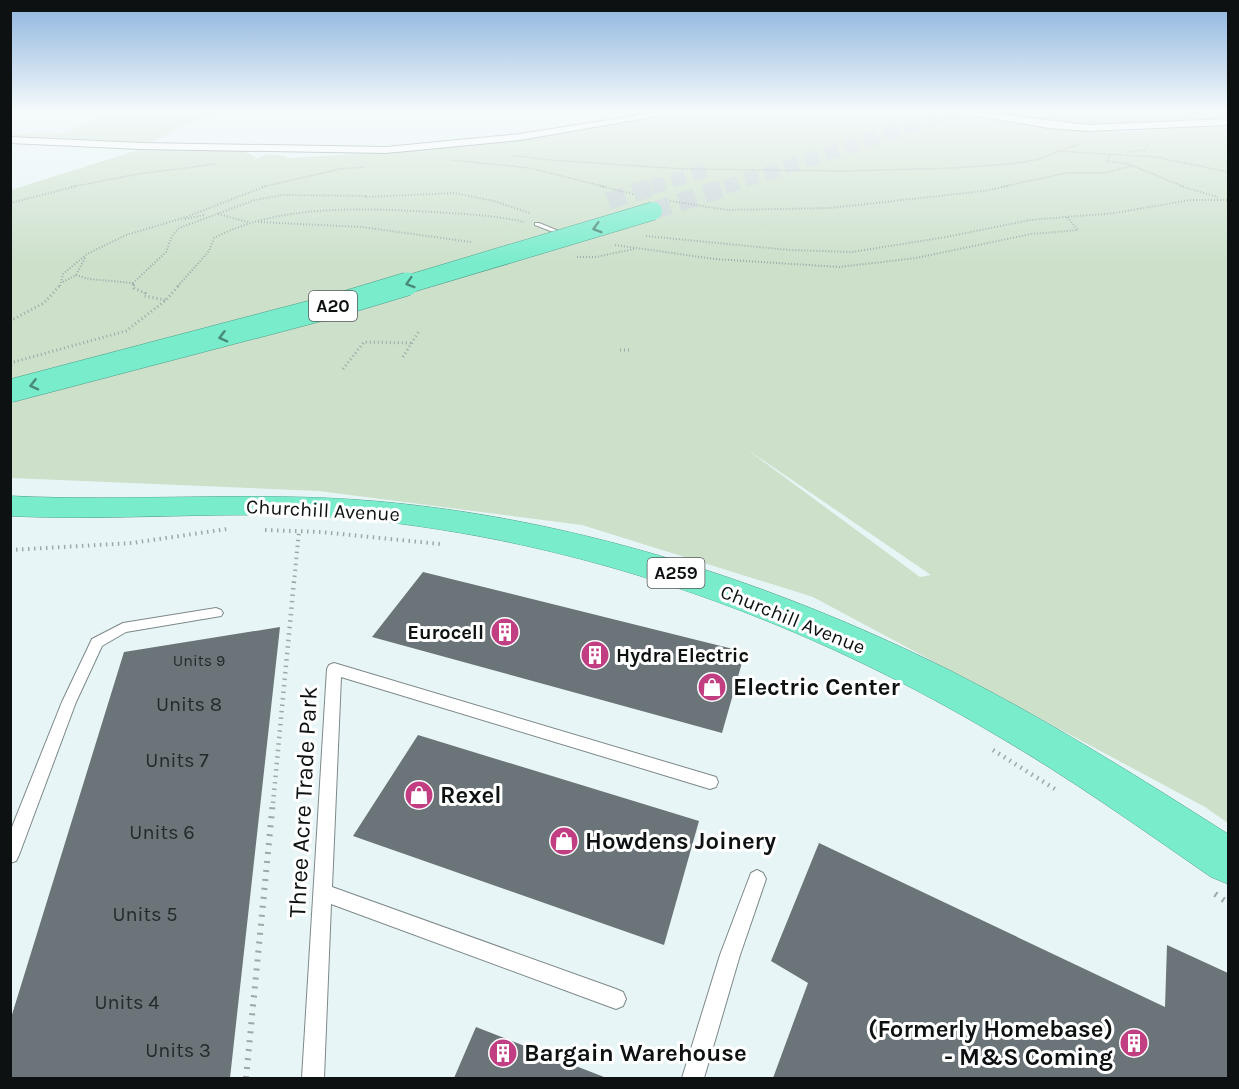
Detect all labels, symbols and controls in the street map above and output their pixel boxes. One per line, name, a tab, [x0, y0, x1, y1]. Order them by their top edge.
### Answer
one-way arrow	[592, 221, 603, 233]
one-way arrow	[405, 276, 416, 288]
road number: A20	[309, 291, 357, 321]
one-way arrow	[218, 330, 229, 342]
one-way arrow	[29, 377, 39, 390]
street label: Churchill Avenue	[246, 495, 400, 526]
road number: A259	[648, 558, 704, 588]
street label: Churchill Avenue	[717, 580, 868, 659]
building icon: Eurocell	[489, 616, 521, 648]
place label: Eurocell	[407, 621, 484, 644]
building icon: Hydra Electric	[579, 639, 611, 671]
place label: Hydra Electric	[616, 644, 749, 667]
house number: Units 9	[173, 651, 225, 670]
shop icon: Electric Center	[696, 671, 728, 703]
place label: Electric Center	[733, 673, 900, 701]
street label: Three Acre Trade Park	[283, 686, 323, 918]
house number: Units 8	[156, 693, 222, 716]
house number: Units 7	[145, 749, 209, 772]
shop icon: Rexel	[403, 779, 435, 811]
place label: Rexel	[440, 781, 501, 809]
house number: Units 6	[129, 821, 195, 844]
shop icon: Howdens Joinery	[548, 825, 580, 857]
place label: Howdens Joinery	[585, 827, 776, 855]
house number: Units 5	[112, 903, 178, 926]
house number: Units 4	[94, 991, 160, 1014]
place label: (Formerly Homebase) - M&S Coming	[868, 1015, 1113, 1071]
building icon: (Formerly Homebase) - M&S Coming	[1118, 1027, 1150, 1059]
building icon: Bargain Warehouse	[487, 1037, 519, 1069]
house number: Units 3	[145, 1039, 211, 1062]
place label: Bargain Warehouse	[524, 1039, 747, 1067]

